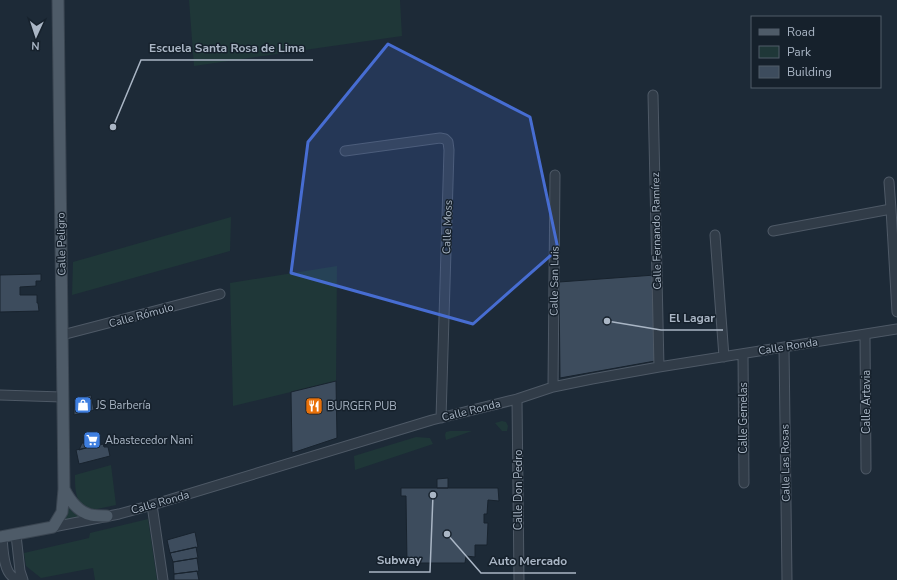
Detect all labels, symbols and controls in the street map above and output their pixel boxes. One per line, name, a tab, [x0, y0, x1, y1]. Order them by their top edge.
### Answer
north arrow	[16, 16, 56, 56]
legend	[751, 16, 881, 88]
text: Road	[787, 24, 815, 40]
callout: Escuela Santa Rosa de Lima	[141, 36, 313, 60]
text: N	[31, 38, 40, 53]
text: Escuela Santa Rosa de Lima	[149, 40, 305, 56]
text: Park	[787, 44, 812, 60]
text: Building	[787, 64, 832, 80]
street label: Calle Fernando Ramírez	[648, 172, 665, 290]
street label: Calle Moss	[439, 200, 456, 254]
street label: Calle Peligro	[53, 212, 70, 276]
street label: Calle San Luis	[546, 246, 563, 316]
street label: Calle Rómulo	[107, 300, 175, 331]
callout: El Lagar	[661, 306, 723, 330]
text: El Lagar	[669, 310, 715, 326]
street label: Calle Ronda	[757, 334, 819, 359]
street label: Calle Artavia	[859, 370, 874, 434]
street label: Calle Gemelas	[736, 382, 751, 454]
shop icon: JS Barbería	[73, 395, 93, 415]
restaurant icon: BURGER PUB	[304, 396, 324, 416]
street label: Calle Ronda	[440, 396, 502, 425]
place label: JS Barbería	[95, 398, 151, 413]
place label: BURGER PUB	[327, 399, 397, 414]
street label: Calle Las Rosas	[777, 424, 794, 502]
supermarket icon: Abastecedor Nani	[82, 430, 102, 450]
place label: Abastecedor Nani	[105, 433, 193, 448]
street label: Calle Don Pedro	[511, 450, 526, 530]
street label: Calle Ronda	[129, 487, 191, 518]
callout: Subway	[369, 548, 430, 572]
callout: Auto Mercado	[481, 549, 576, 573]
text: Subway	[377, 552, 422, 568]
text: Auto Mercado	[489, 553, 567, 569]

